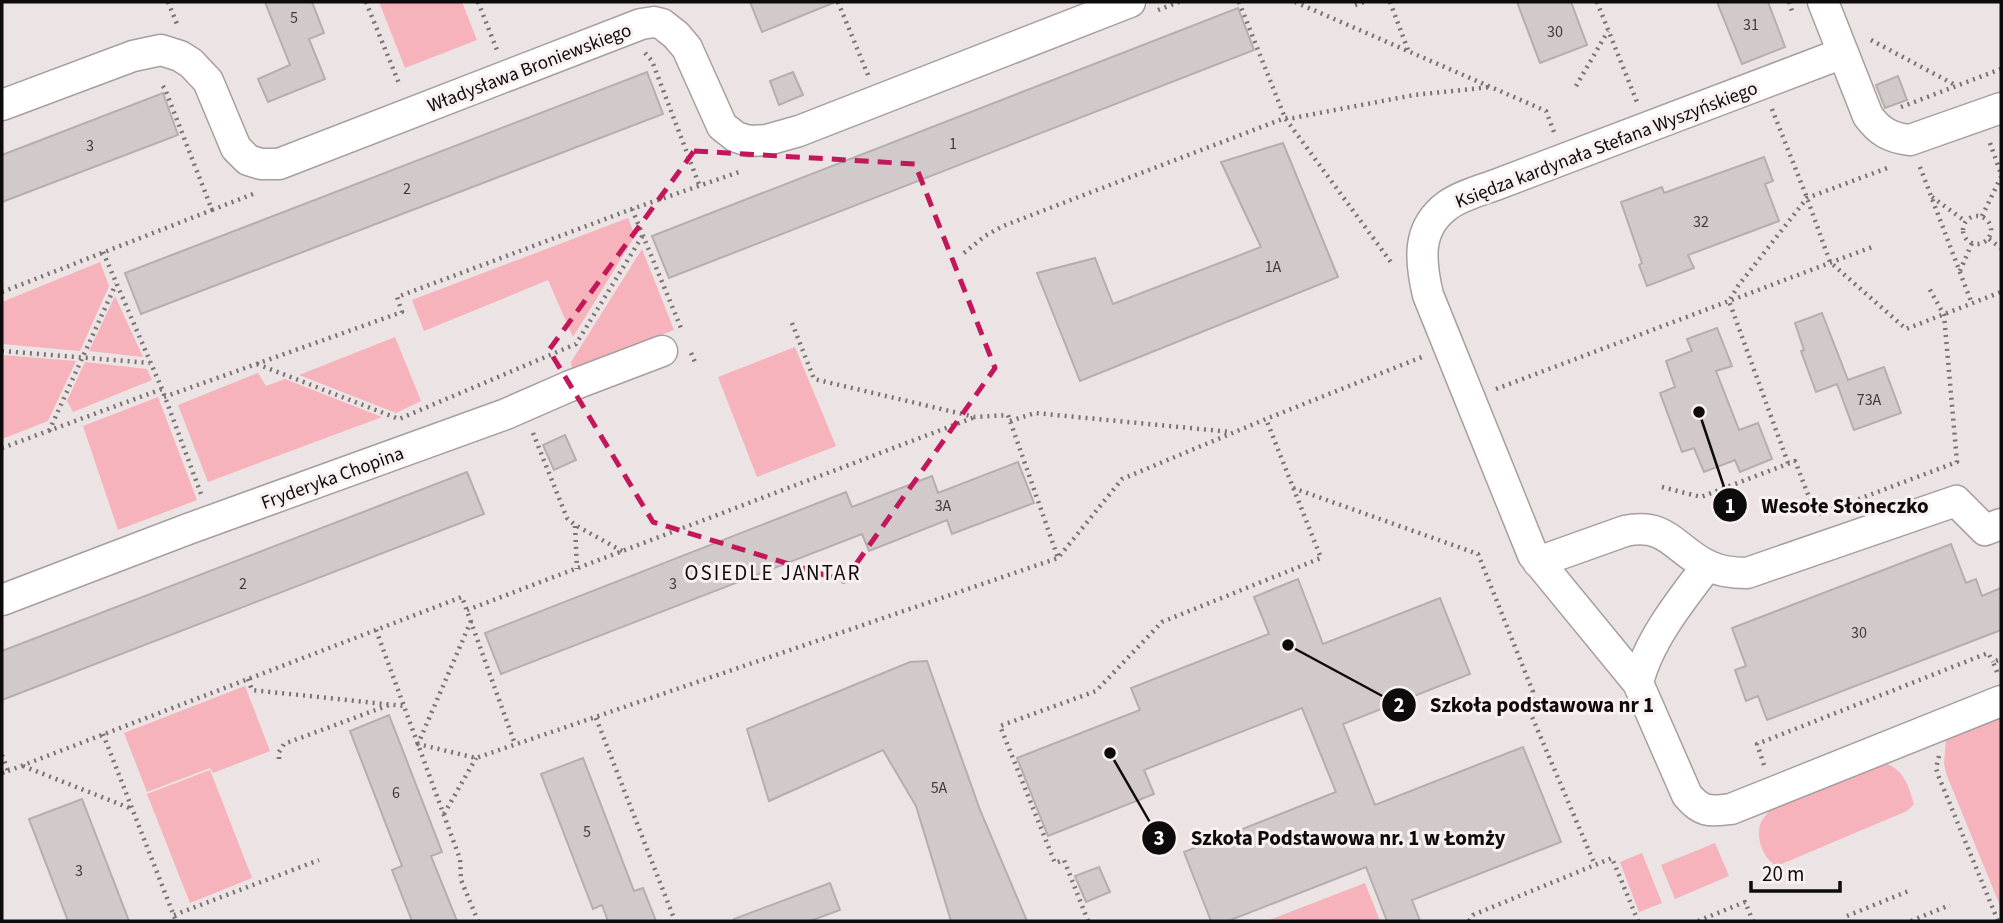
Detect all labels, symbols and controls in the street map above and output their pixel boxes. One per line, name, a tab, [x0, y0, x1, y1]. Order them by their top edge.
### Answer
house number: 5	[290, 7, 298, 29]
house number: 31	[1743, 14, 1759, 36]
street label: Władysława Broniewskiego	[424, 17, 636, 120]
house number: 30	[1547, 21, 1563, 43]
street label: Księdza kardynała Stefana Wyszyńskiego	[1451, 75, 1762, 216]
house number: 1	[949, 133, 957, 155]
house number: 3	[86, 135, 94, 157]
house number: 2	[403, 178, 411, 200]
house number: 32	[1693, 211, 1709, 233]
house number: 1A	[1265, 256, 1282, 278]
house number: 73A	[1857, 389, 1882, 411]
street label: Fryderyka Chopina	[257, 440, 408, 517]
callout: Wesołe Słoneczko	[1712, 484, 1943, 526]
text: 1	[1724, 491, 1736, 521]
text: Wesołe Słoneczko	[1761, 491, 1929, 521]
house number: 3A	[935, 495, 952, 517]
district label: OSIEDLE JANTAR	[685, 558, 861, 588]
house number: 2	[239, 573, 247, 595]
house number: 3	[669, 573, 677, 595]
house number: 30	[1851, 622, 1867, 644]
callout: Szkoła podstawowa nr 1	[1381, 684, 1669, 726]
text: 2	[1393, 690, 1405, 720]
text: Szkoła podstawowa nr 1	[1430, 690, 1654, 720]
house number: 5A	[931, 777, 948, 799]
house number: 6	[392, 782, 400, 804]
callout: Szkoła Podstawowa nr. 1 w Łomży	[1142, 817, 1519, 859]
house number: 5	[583, 821, 591, 843]
text: 3	[1153, 823, 1165, 853]
text: Szkoła Podstawowa nr. 1 w Łomży	[1191, 823, 1505, 853]
scale bar	[1751, 850, 1840, 894]
text: 20 m	[1762, 859, 1804, 889]
house number: 3	[75, 860, 83, 882]

